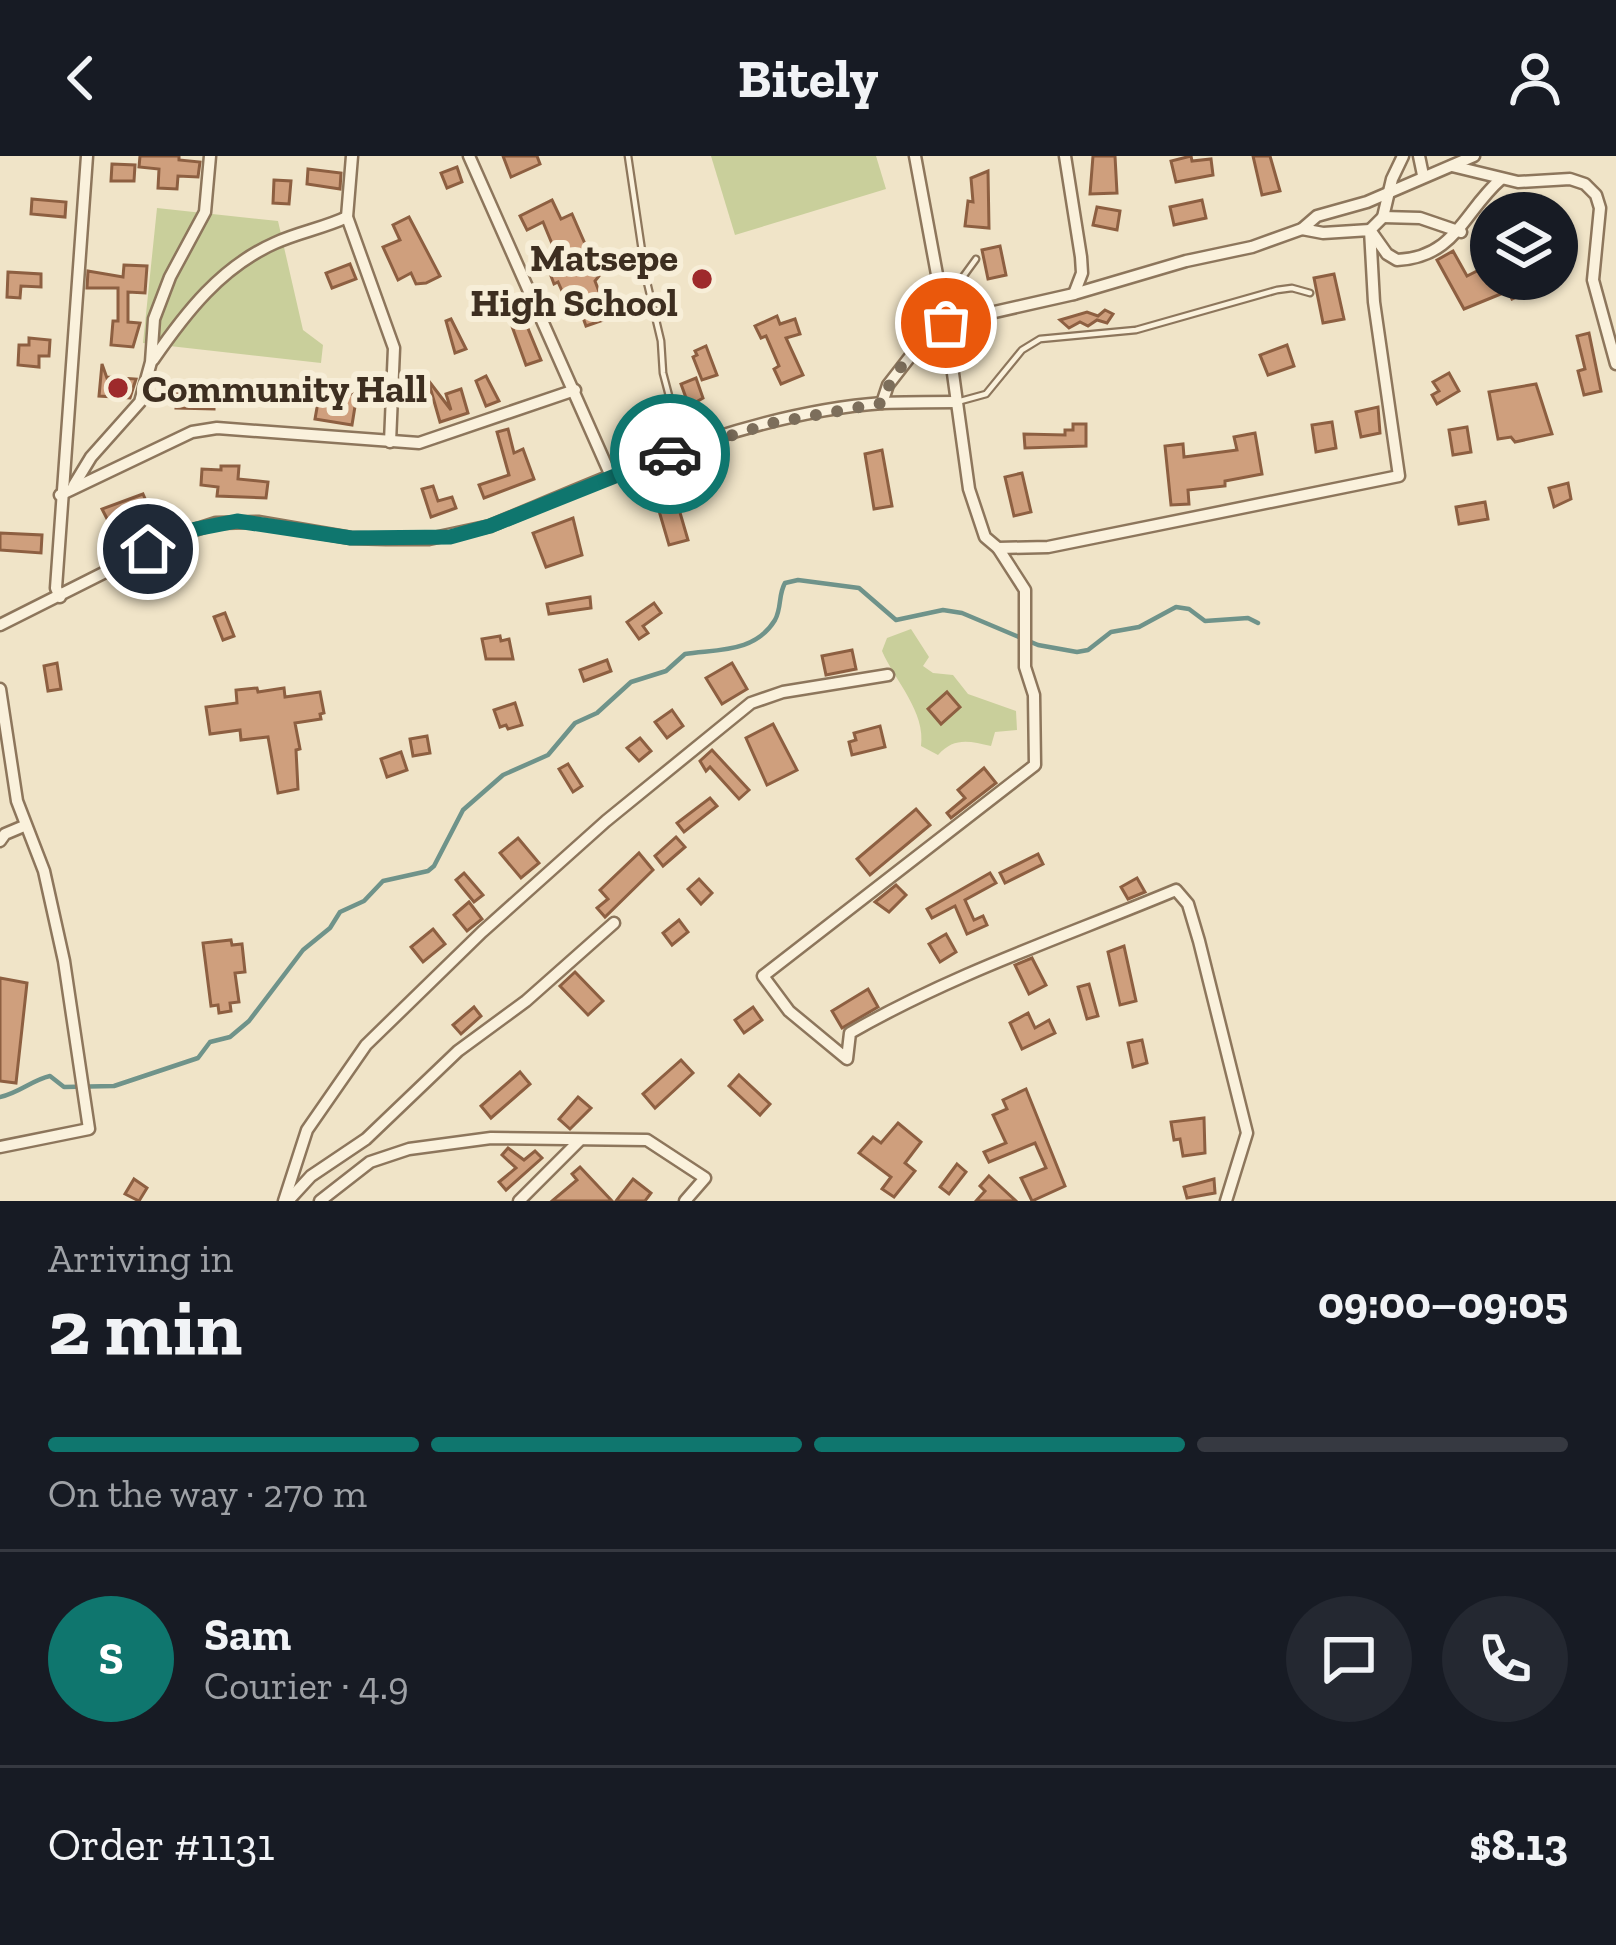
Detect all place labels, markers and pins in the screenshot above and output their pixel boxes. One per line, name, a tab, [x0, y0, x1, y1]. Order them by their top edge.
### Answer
place label: Matsepe High School	[470, 234, 678, 326]
marker: Matsepe High School	[689, 266, 715, 292]
pin	[895, 272, 997, 374]
place label: Community Hall	[142, 365, 427, 412]
marker: Community Hall	[105, 375, 131, 401]
pin	[97, 498, 199, 600]

